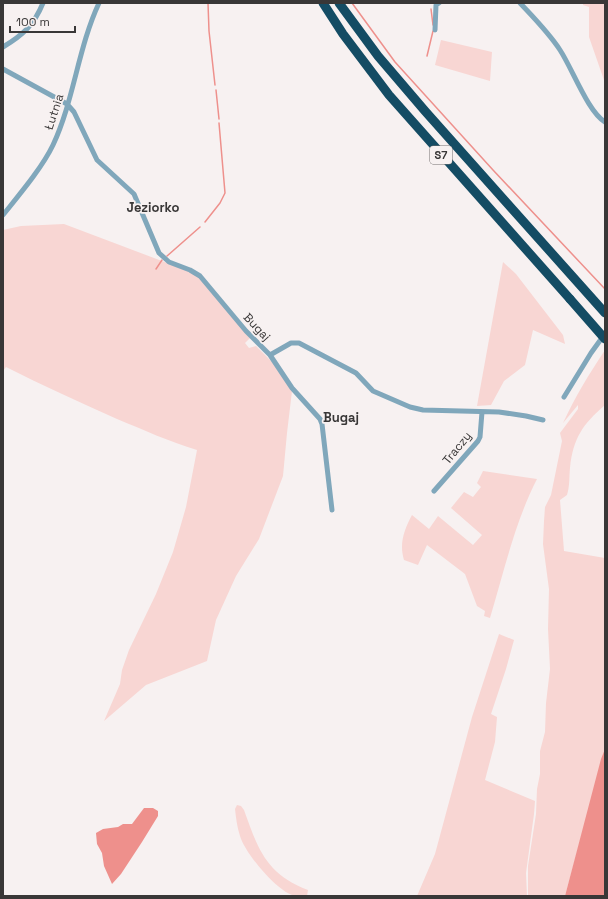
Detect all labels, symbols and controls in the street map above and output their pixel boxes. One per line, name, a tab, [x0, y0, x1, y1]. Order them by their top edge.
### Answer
scale bar	[10, 8, 75, 34]
text: 100 m	[16, 14, 50, 30]
street label: Łutnia	[41, 92, 67, 132]
road number: S7	[430, 146, 452, 164]
district label: Jeziorko	[126, 199, 180, 216]
street label: Bugaj	[240, 310, 274, 344]
district label: Bugaj	[323, 409, 359, 426]
street label: Traczy	[439, 428, 475, 468]

